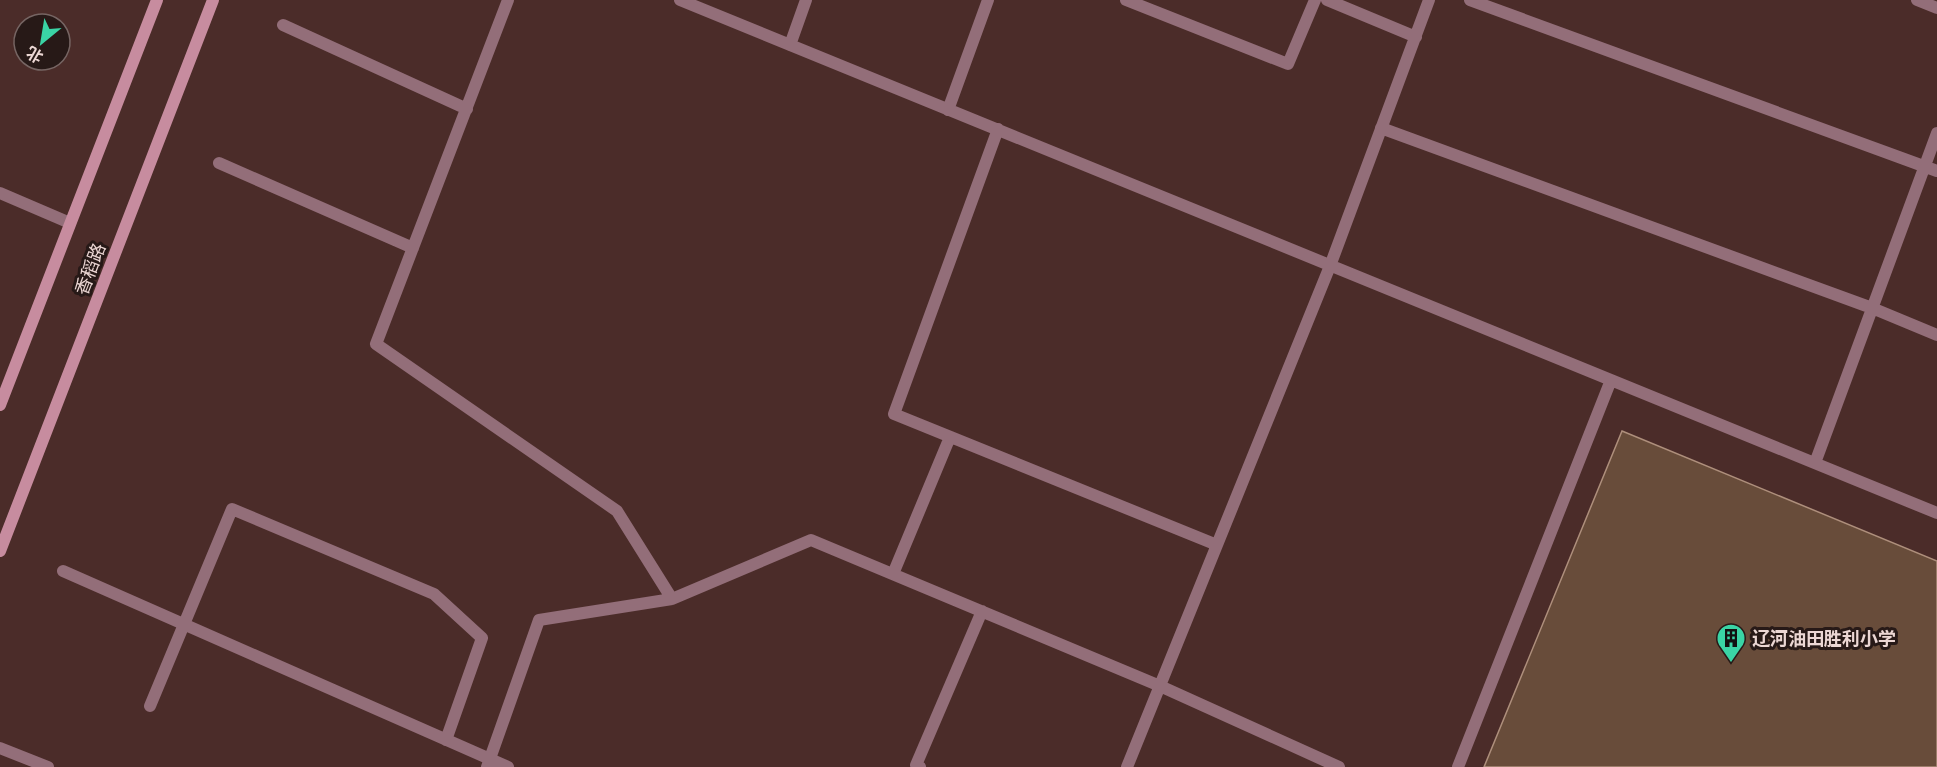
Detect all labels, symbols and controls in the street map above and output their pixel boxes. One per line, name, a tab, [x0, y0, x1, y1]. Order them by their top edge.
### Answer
north arrow	[12, 12, 72, 72]
text: 北	[23, 42, 46, 68]
street label: 香稻路	[70, 240, 110, 298]
building icon: 辽河油田胜利小学	[1715, 622, 1747, 664]
place label: 辽河油田胜利小学	[1752, 627, 1896, 650]

